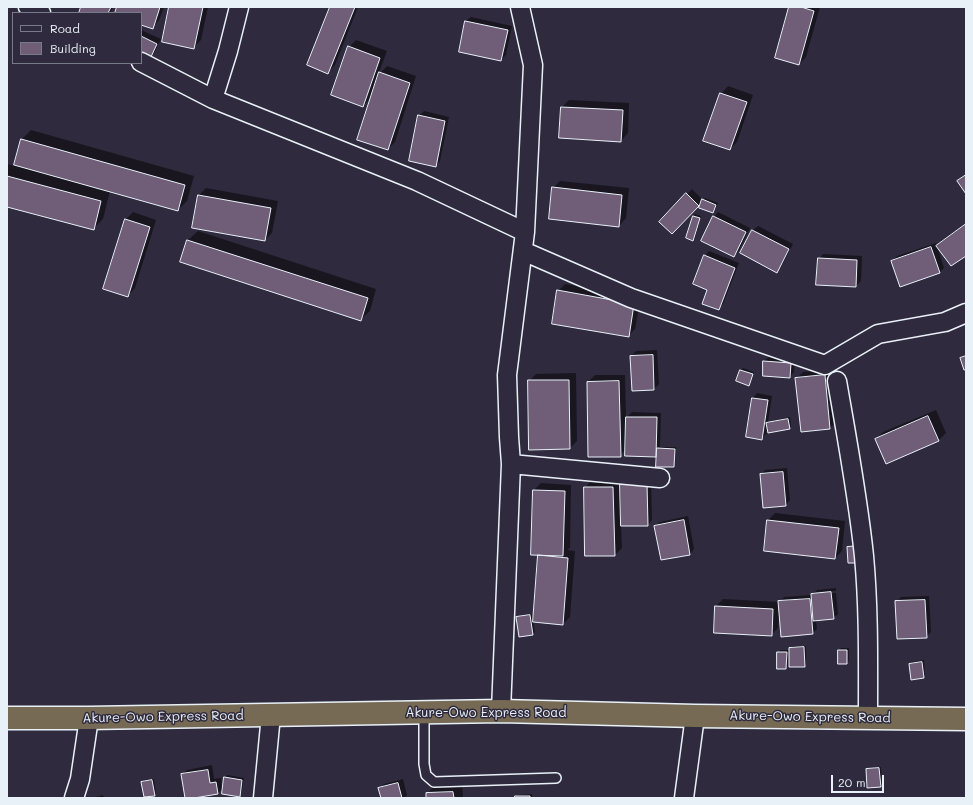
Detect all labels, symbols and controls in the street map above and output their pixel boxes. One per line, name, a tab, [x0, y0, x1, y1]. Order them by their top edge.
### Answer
legend	[12, 12, 142, 64]
text: Road	[50, 20, 80, 36]
text: Building	[50, 40, 96, 56]
street label: Akure-Owo Express Road	[405, 705, 567, 721]
street label: Akure-Owo Express Road	[82, 708, 244, 726]
street label: Akure-Owo Express Road	[729, 708, 891, 726]
scale bar	[833, 767, 886, 793]
text: 20 m	[838, 774, 866, 790]

